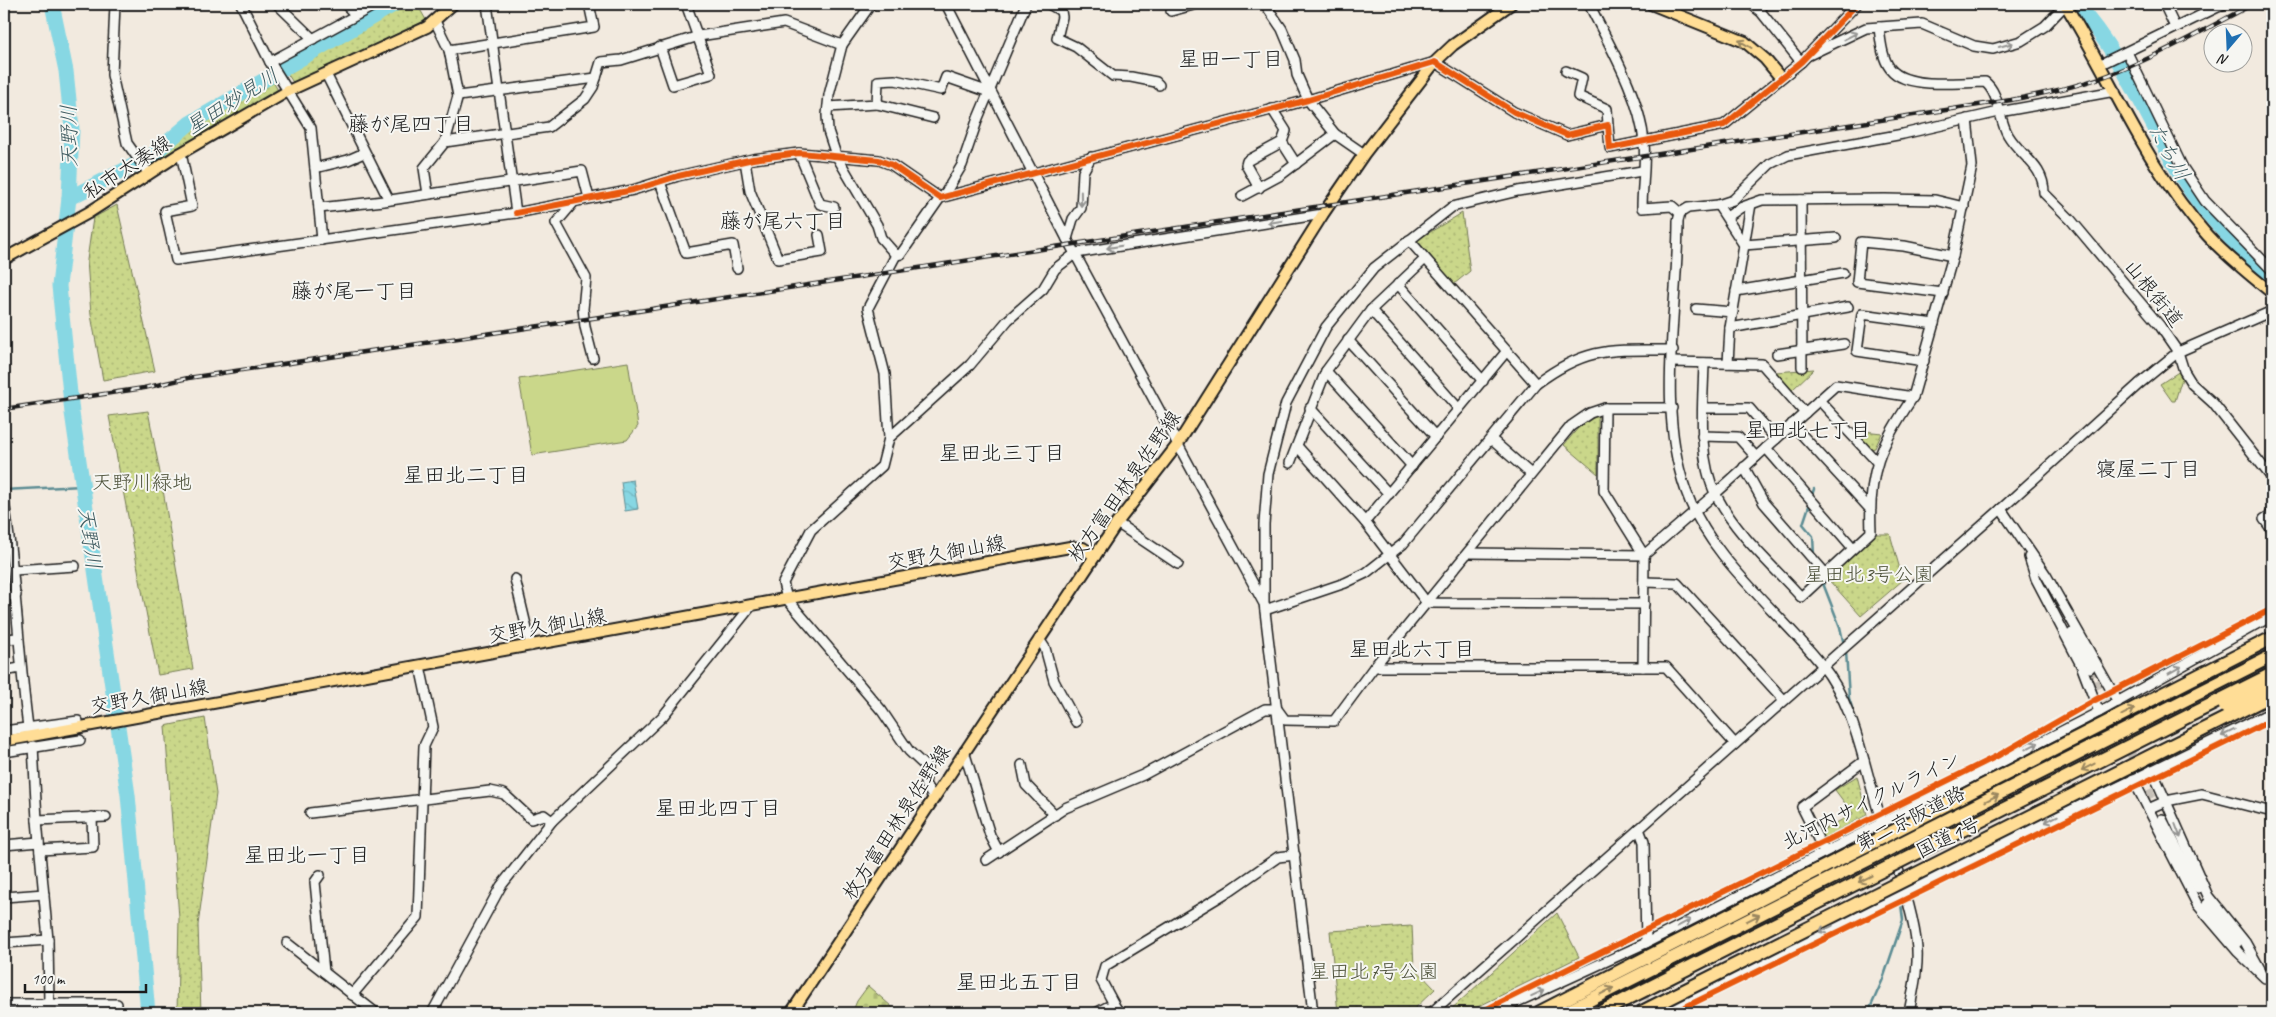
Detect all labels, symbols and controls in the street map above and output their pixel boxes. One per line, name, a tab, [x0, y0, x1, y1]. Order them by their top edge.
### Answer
north arrow	[2204, 22, 2254, 72]
one-way arrow	[1843, 31, 1858, 41]
one-way arrow	[1738, 38, 1752, 48]
one-way arrow	[1997, 40, 2013, 50]
district label: 星田一丁目	[1179, 46, 1284, 72]
text: N	[2215, 50, 2231, 69]
water label: 星田妙見川	[181, 62, 283, 140]
water label: 天野川	[55, 104, 83, 168]
district label: 藤が尾四丁目	[348, 111, 474, 137]
water label: たち川	[2142, 119, 2196, 185]
street label: 私市太秦線	[79, 130, 176, 205]
one-way arrow	[1076, 191, 1086, 207]
district label: 藤が尾六丁目	[720, 208, 846, 234]
one-way arrow	[1267, 217, 1283, 227]
one-way arrow	[1106, 243, 1122, 253]
street label: 山根街道	[2119, 254, 2188, 332]
district label: 藤が尾一丁目	[291, 278, 417, 304]
street label: 枚方富田林泉佐野線	[1063, 405, 1186, 567]
district label: 星田北七丁目	[1745, 417, 1871, 443]
district label: 星田北三丁目	[939, 440, 1065, 466]
district label: 寝屋二丁目	[2096, 456, 2201, 482]
district label: 星田北二丁目	[403, 462, 529, 488]
park label: 天野川緑地	[92, 470, 192, 495]
water label: 天野川	[73, 505, 107, 571]
street label: 交野久御山線	[885, 530, 1007, 575]
park label: 星田北3号公園	[1805, 562, 1934, 587]
street label: 交野久御山線	[486, 603, 608, 648]
district label: 星田北六丁目	[1349, 636, 1475, 662]
one-way arrow	[2168, 665, 2183, 675]
street label: 交野久御山線	[88, 674, 210, 719]
one-way arrow	[2120, 707, 2135, 717]
one-way arrow	[2221, 728, 2236, 738]
street label: 枚方富田林泉佐野線	[837, 740, 956, 905]
one-way arrow	[2024, 741, 2039, 750]
street label: 北河内サイクルライン	[1778, 746, 1965, 855]
one-way arrow	[2081, 762, 2096, 772]
street label: 第二京阪道路	[1851, 780, 1969, 857]
one-way arrow	[1984, 793, 1999, 803]
district label: 星田北四丁目	[655, 795, 781, 821]
street label: 国道1号	[1912, 811, 1985, 864]
one-way arrow	[2044, 815, 2059, 824]
one-way arrow	[2174, 823, 2183, 838]
district label: 星田北一丁目	[244, 842, 370, 868]
one-way arrow	[1858, 875, 1873, 884]
one-way arrow	[1745, 913, 1760, 923]
one-way arrow	[1676, 918, 1691, 927]
one-way arrow	[1819, 924, 1834, 934]
park label: 星田北7号公園	[1310, 959, 1439, 984]
scale bar	[25, 962, 146, 994]
district label: 星田北五丁目	[956, 969, 1082, 995]
text: 100 m	[32, 970, 66, 989]
one-way arrow	[1600, 986, 1615, 996]
one-way arrow	[1530, 987, 1545, 997]

